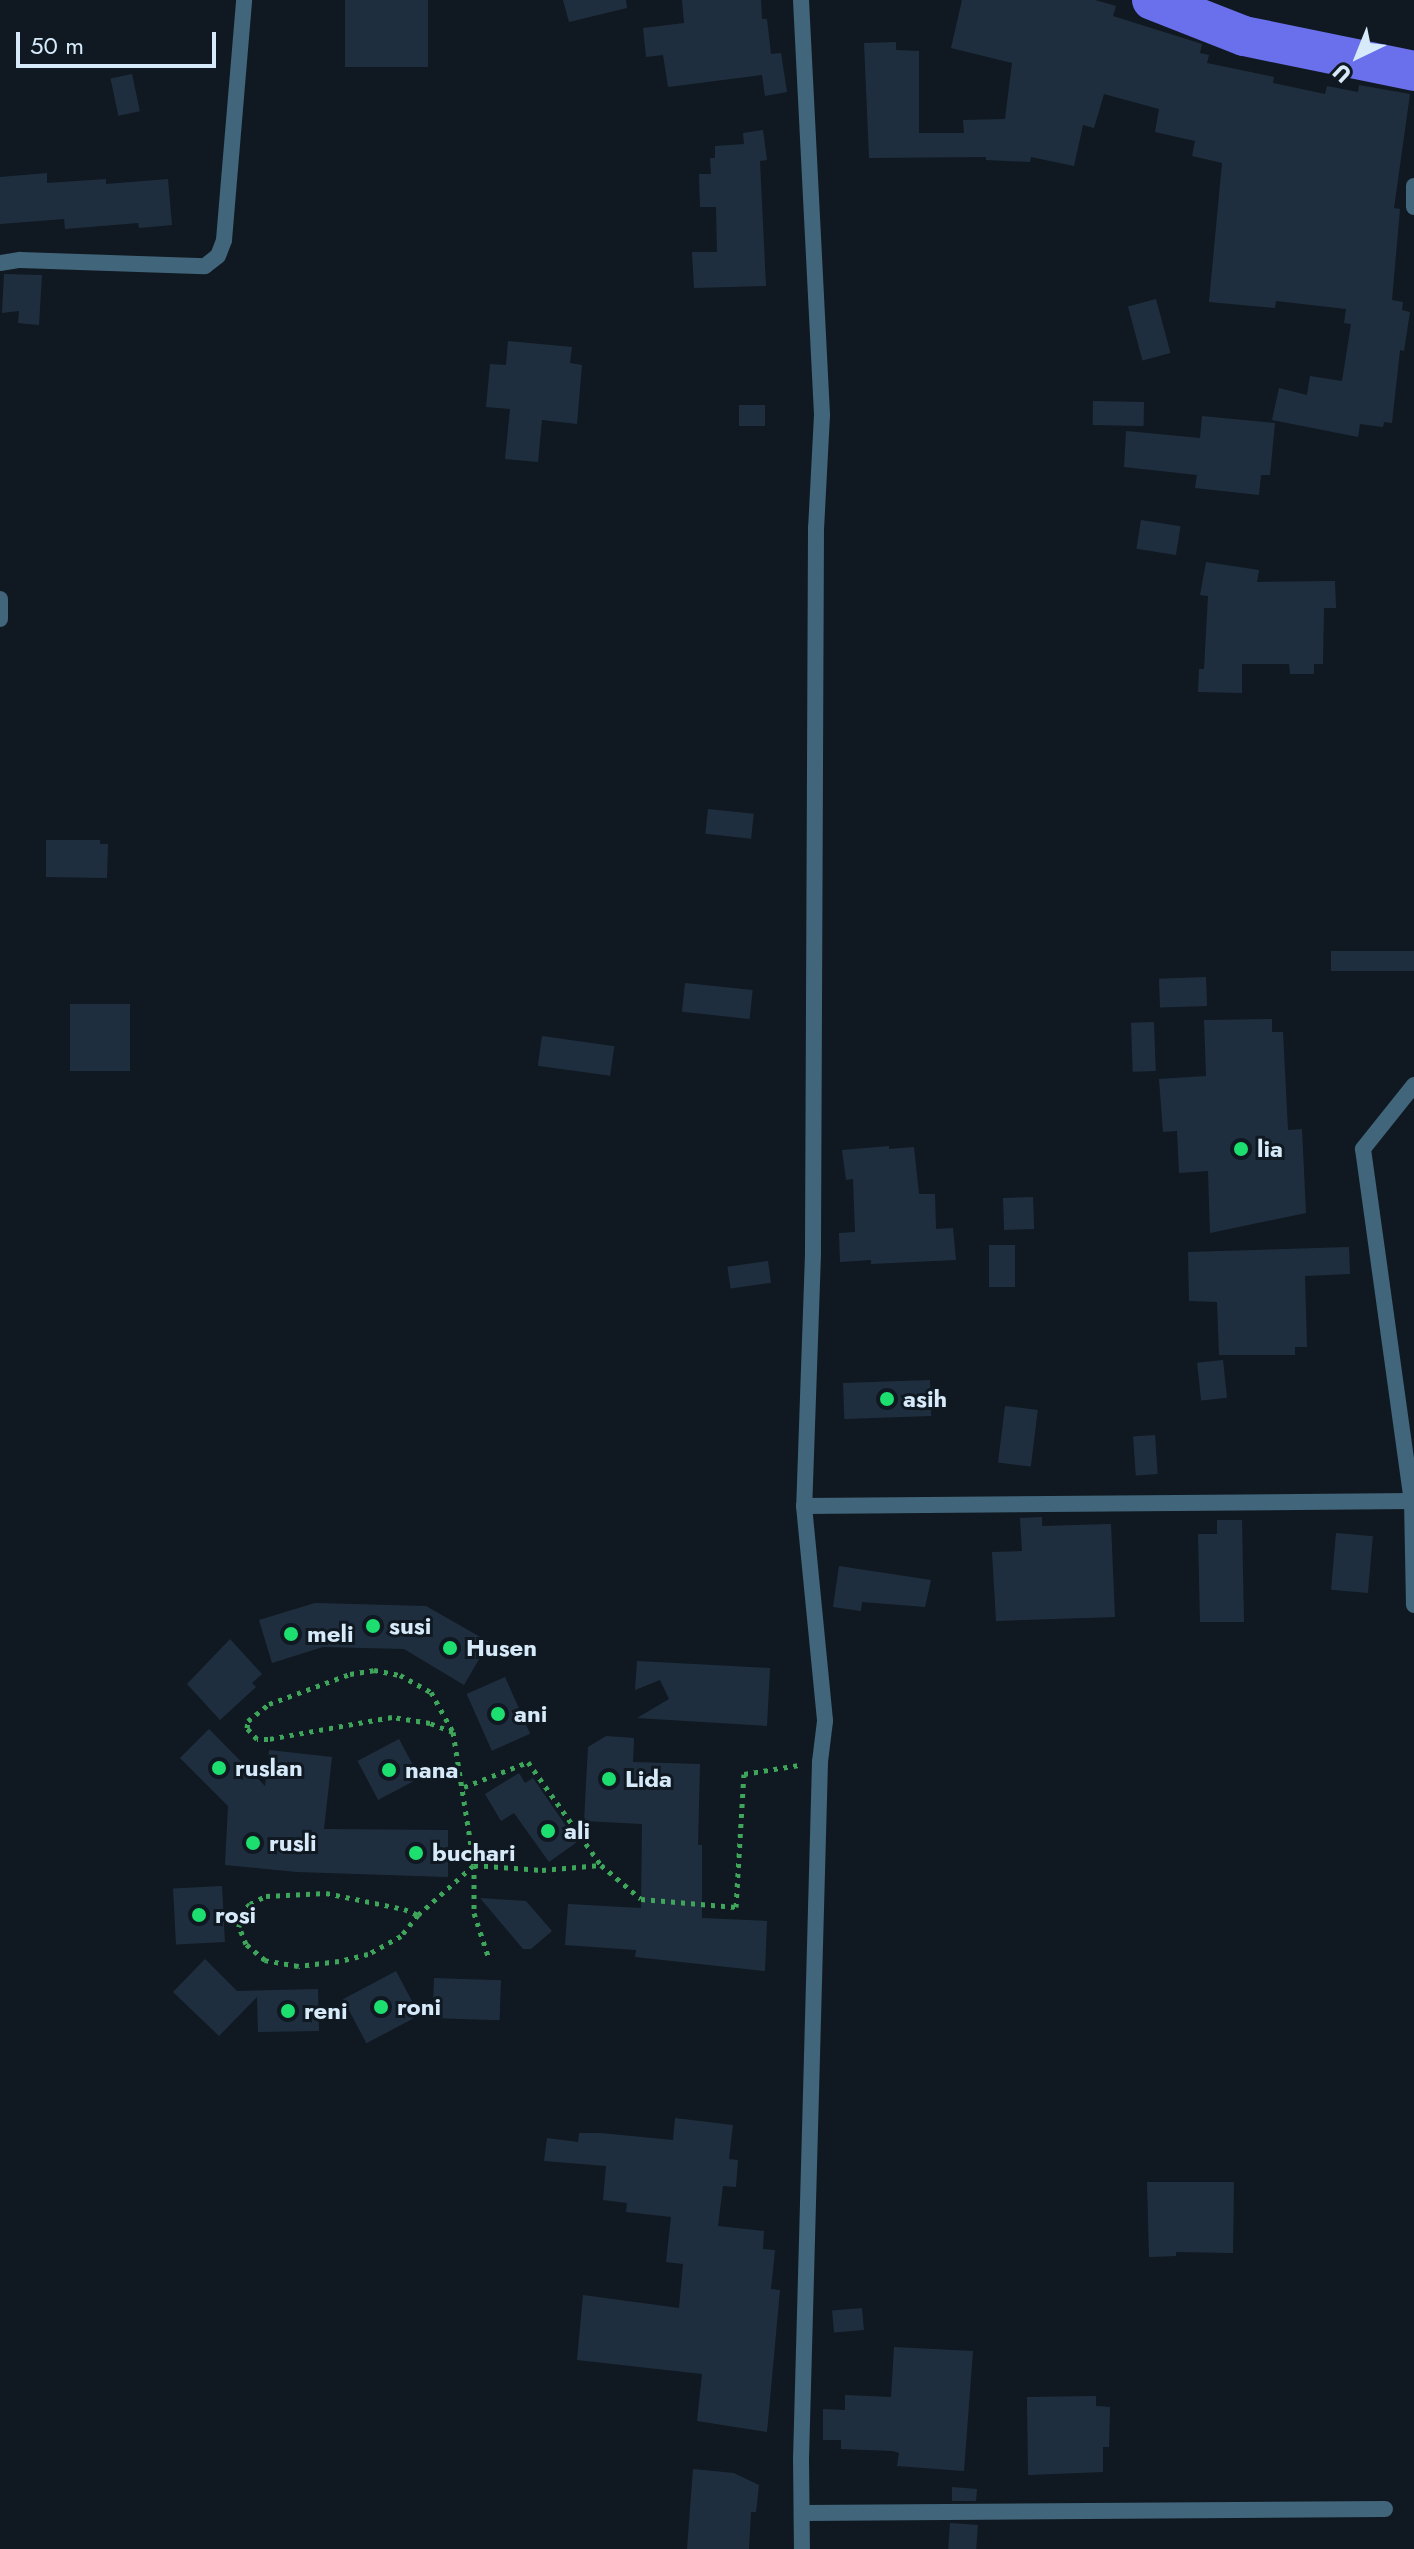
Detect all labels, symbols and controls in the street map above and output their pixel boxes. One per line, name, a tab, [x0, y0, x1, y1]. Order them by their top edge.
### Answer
scale bar	[20, 16, 220, 66]
north arrow	[1318, 16, 1398, 96]
text: 50 m	[30, 28, 84, 63]
text: U	[1325, 57, 1358, 91]
place label: lia	[1257, 1135, 1283, 1163]
marker: lia	[1232, 1140, 1250, 1158]
place label: asih	[903, 1385, 947, 1413]
marker: asih	[878, 1390, 896, 1408]
place label: susi	[389, 1612, 431, 1640]
marker: susi	[364, 1617, 382, 1635]
place label: meli	[307, 1620, 354, 1648]
marker: meli	[282, 1625, 300, 1643]
place label: Husen	[466, 1634, 537, 1662]
marker: Husen	[441, 1639, 459, 1657]
place label: ani	[514, 1700, 547, 1728]
marker: ani	[489, 1705, 507, 1723]
place label: ruslan	[235, 1754, 303, 1782]
place label: nana	[405, 1756, 458, 1784]
marker: ruslan	[210, 1759, 228, 1777]
marker: nana	[380, 1761, 398, 1779]
place label: Lida	[625, 1765, 672, 1793]
marker: Lida	[600, 1770, 618, 1788]
place label: ali	[564, 1817, 590, 1845]
marker: ali	[539, 1822, 557, 1840]
place label: rusli	[269, 1829, 317, 1857]
marker: rusli	[244, 1834, 262, 1852]
place label: buchari	[432, 1839, 516, 1867]
marker: buchari	[407, 1844, 425, 1862]
place label: rosi	[215, 1901, 256, 1929]
marker: rosi	[190, 1906, 208, 1924]
place label: roni	[397, 1993, 441, 2021]
place label: reni	[304, 1997, 348, 2025]
marker: roni	[372, 1998, 390, 2016]
marker: reni	[279, 2002, 297, 2020]

